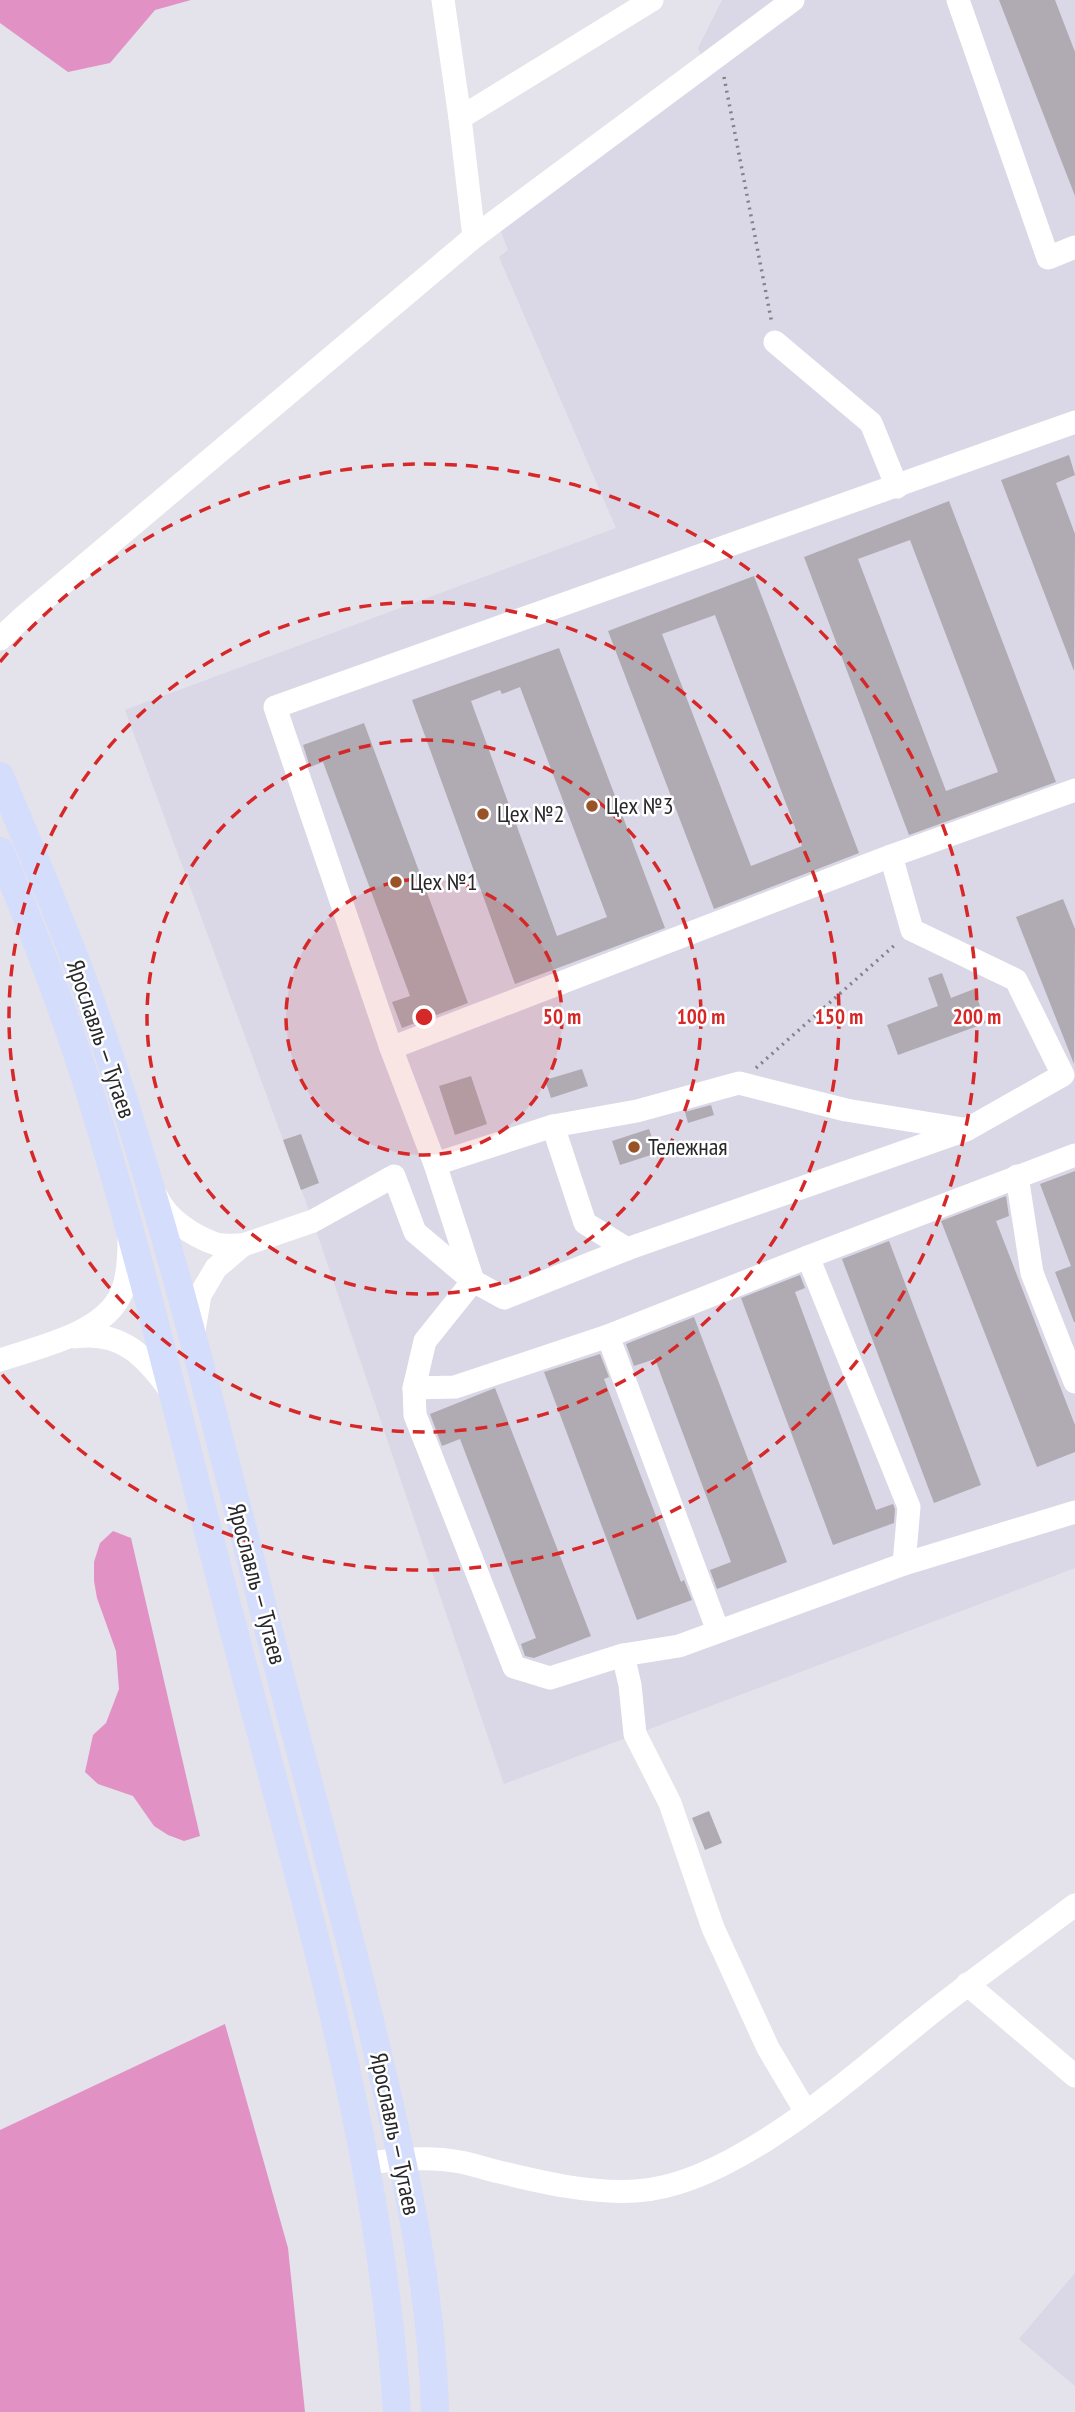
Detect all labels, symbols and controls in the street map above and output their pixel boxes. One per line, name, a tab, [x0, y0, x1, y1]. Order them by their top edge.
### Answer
place label: Цех №3	[606, 790, 673, 821]
place label: Цех №2	[497, 798, 564, 829]
marker: Цех №3	[584, 798, 600, 814]
marker: Цех №2	[475, 806, 491, 822]
place label: Цех №1	[410, 866, 477, 897]
marker: Цех №1	[388, 874, 404, 890]
street label: Ярославль — Тутаев	[60, 956, 143, 1122]
text: 50 m	[543, 1003, 581, 1030]
text: 100 m	[677, 1003, 725, 1030]
text: 150 m	[815, 1003, 863, 1030]
text: 200 m	[953, 1003, 1001, 1030]
centre of rings	[412, 1005, 436, 1029]
place label: Тележная	[648, 1131, 728, 1162]
marker: Тележная	[626, 1139, 642, 1155]
street label: Ярославль — Тутаев	[221, 1500, 294, 1668]
street label: Ярославль — Тутаев	[363, 2050, 428, 2218]

